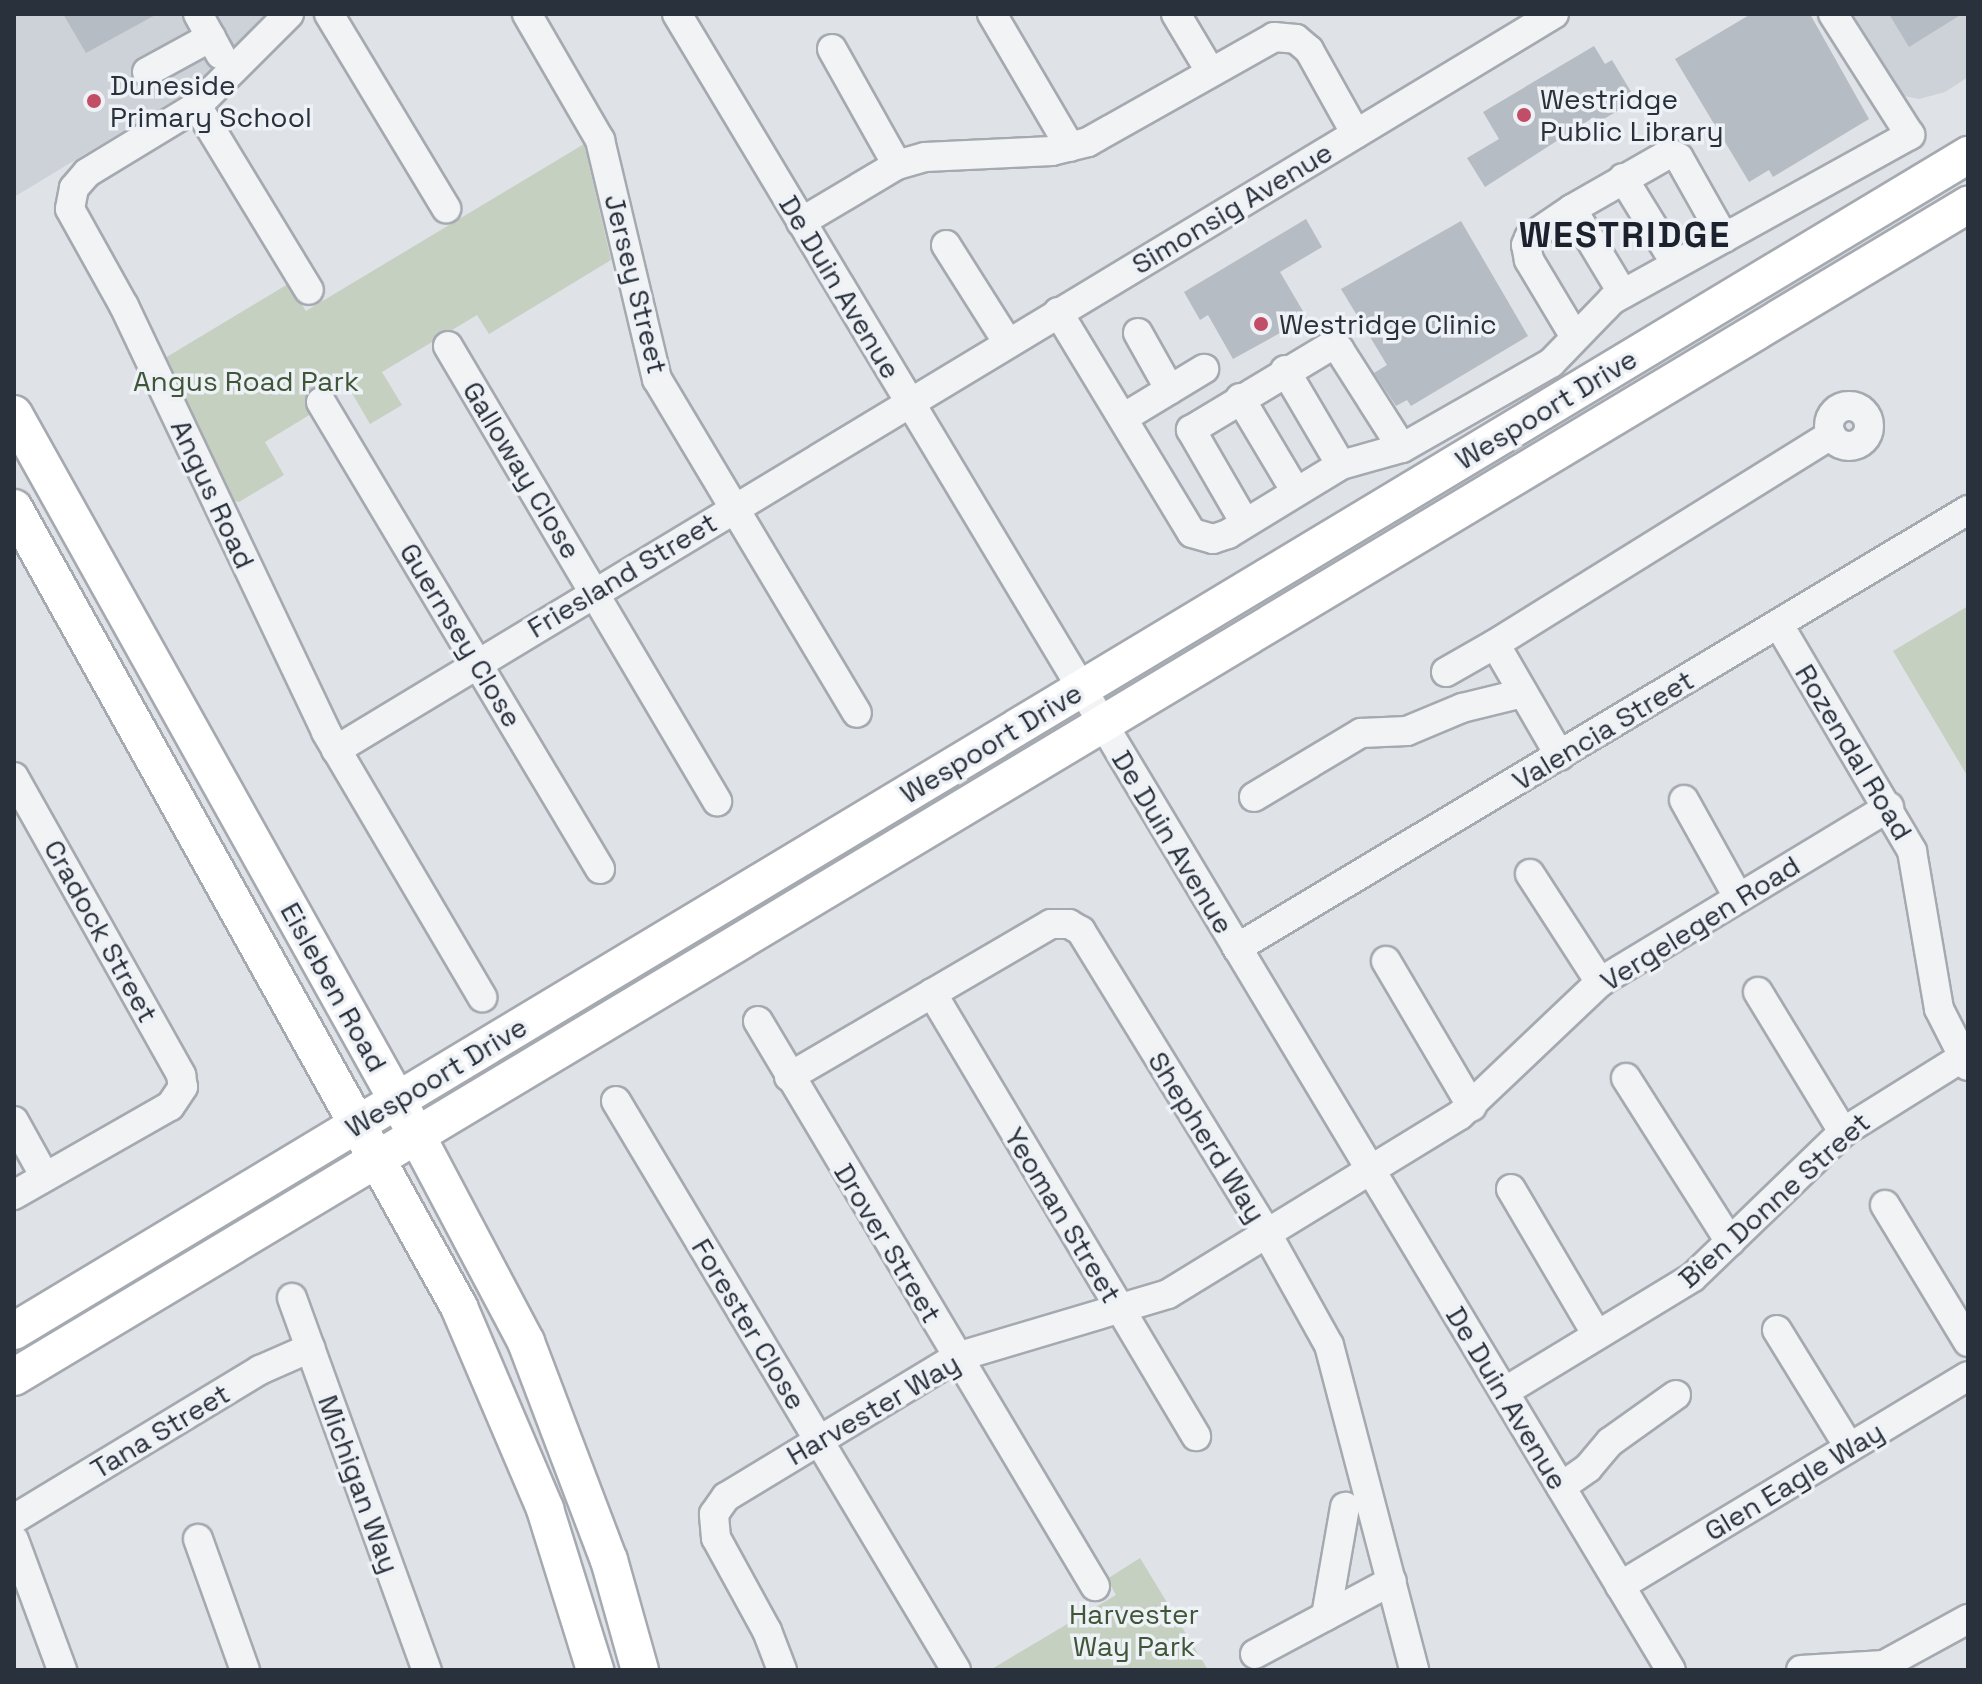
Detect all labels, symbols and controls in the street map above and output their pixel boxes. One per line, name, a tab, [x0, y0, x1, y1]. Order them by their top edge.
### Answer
place label: Duneside Primary School	[110, 68, 312, 134]
place label: Westridge Public Library	[1540, 82, 1724, 148]
marker: Duneside Primary School	[85, 92, 103, 110]
marker: Westridge Public Library	[1515, 106, 1533, 124]
street label: Simonsig Avenue	[1126, 135, 1338, 281]
street label: De Duin Avenue	[772, 189, 908, 385]
street label: Jersey Street	[597, 191, 675, 377]
district label: WESTRIDGE	[1519, 214, 1731, 258]
place label: Westridge Clinic	[1279, 307, 1497, 341]
marker: Westridge Clinic	[1250, 313, 1272, 335]
street label: Wespoort Drive	[1449, 342, 1643, 476]
park label: Angus Road Park	[133, 364, 359, 398]
street label: Galloway Close	[456, 375, 588, 565]
street label: Angus Road	[164, 414, 262, 574]
street label: Friesland Street	[521, 505, 723, 645]
street label: Guernsey Close	[393, 537, 529, 733]
street label: Rozendal Road	[1788, 658, 1920, 846]
street label: Valencia Street	[1506, 663, 1700, 797]
street label: Wespoort Drive	[894, 676, 1088, 810]
street label: De Duin Avenue	[1105, 744, 1241, 940]
street label: Cradock Street	[37, 834, 165, 1028]
street label: Vergelegen Road	[1594, 848, 1806, 998]
street label: Eisleben Road	[274, 896, 394, 1078]
street label: Wespoort Drive	[339, 1010, 533, 1144]
street label: Shepherd Way	[1141, 1045, 1273, 1229]
street label: Bien Donne Street	[1671, 1105, 1877, 1295]
street label: Yeoman Street	[997, 1121, 1129, 1309]
street label: Drover Street	[827, 1157, 949, 1329]
street label: Forester Close	[685, 1232, 813, 1416]
street label: De Duin Avenue	[1439, 1300, 1575, 1496]
street label: Harvester Way	[780, 1346, 966, 1472]
street label: Tana Street	[84, 1376, 236, 1486]
street label: Michigan Way	[311, 1390, 407, 1578]
street label: Glen Eagle Way	[1698, 1414, 1890, 1548]
park label: Harvester Way Park	[1069, 1597, 1199, 1663]

